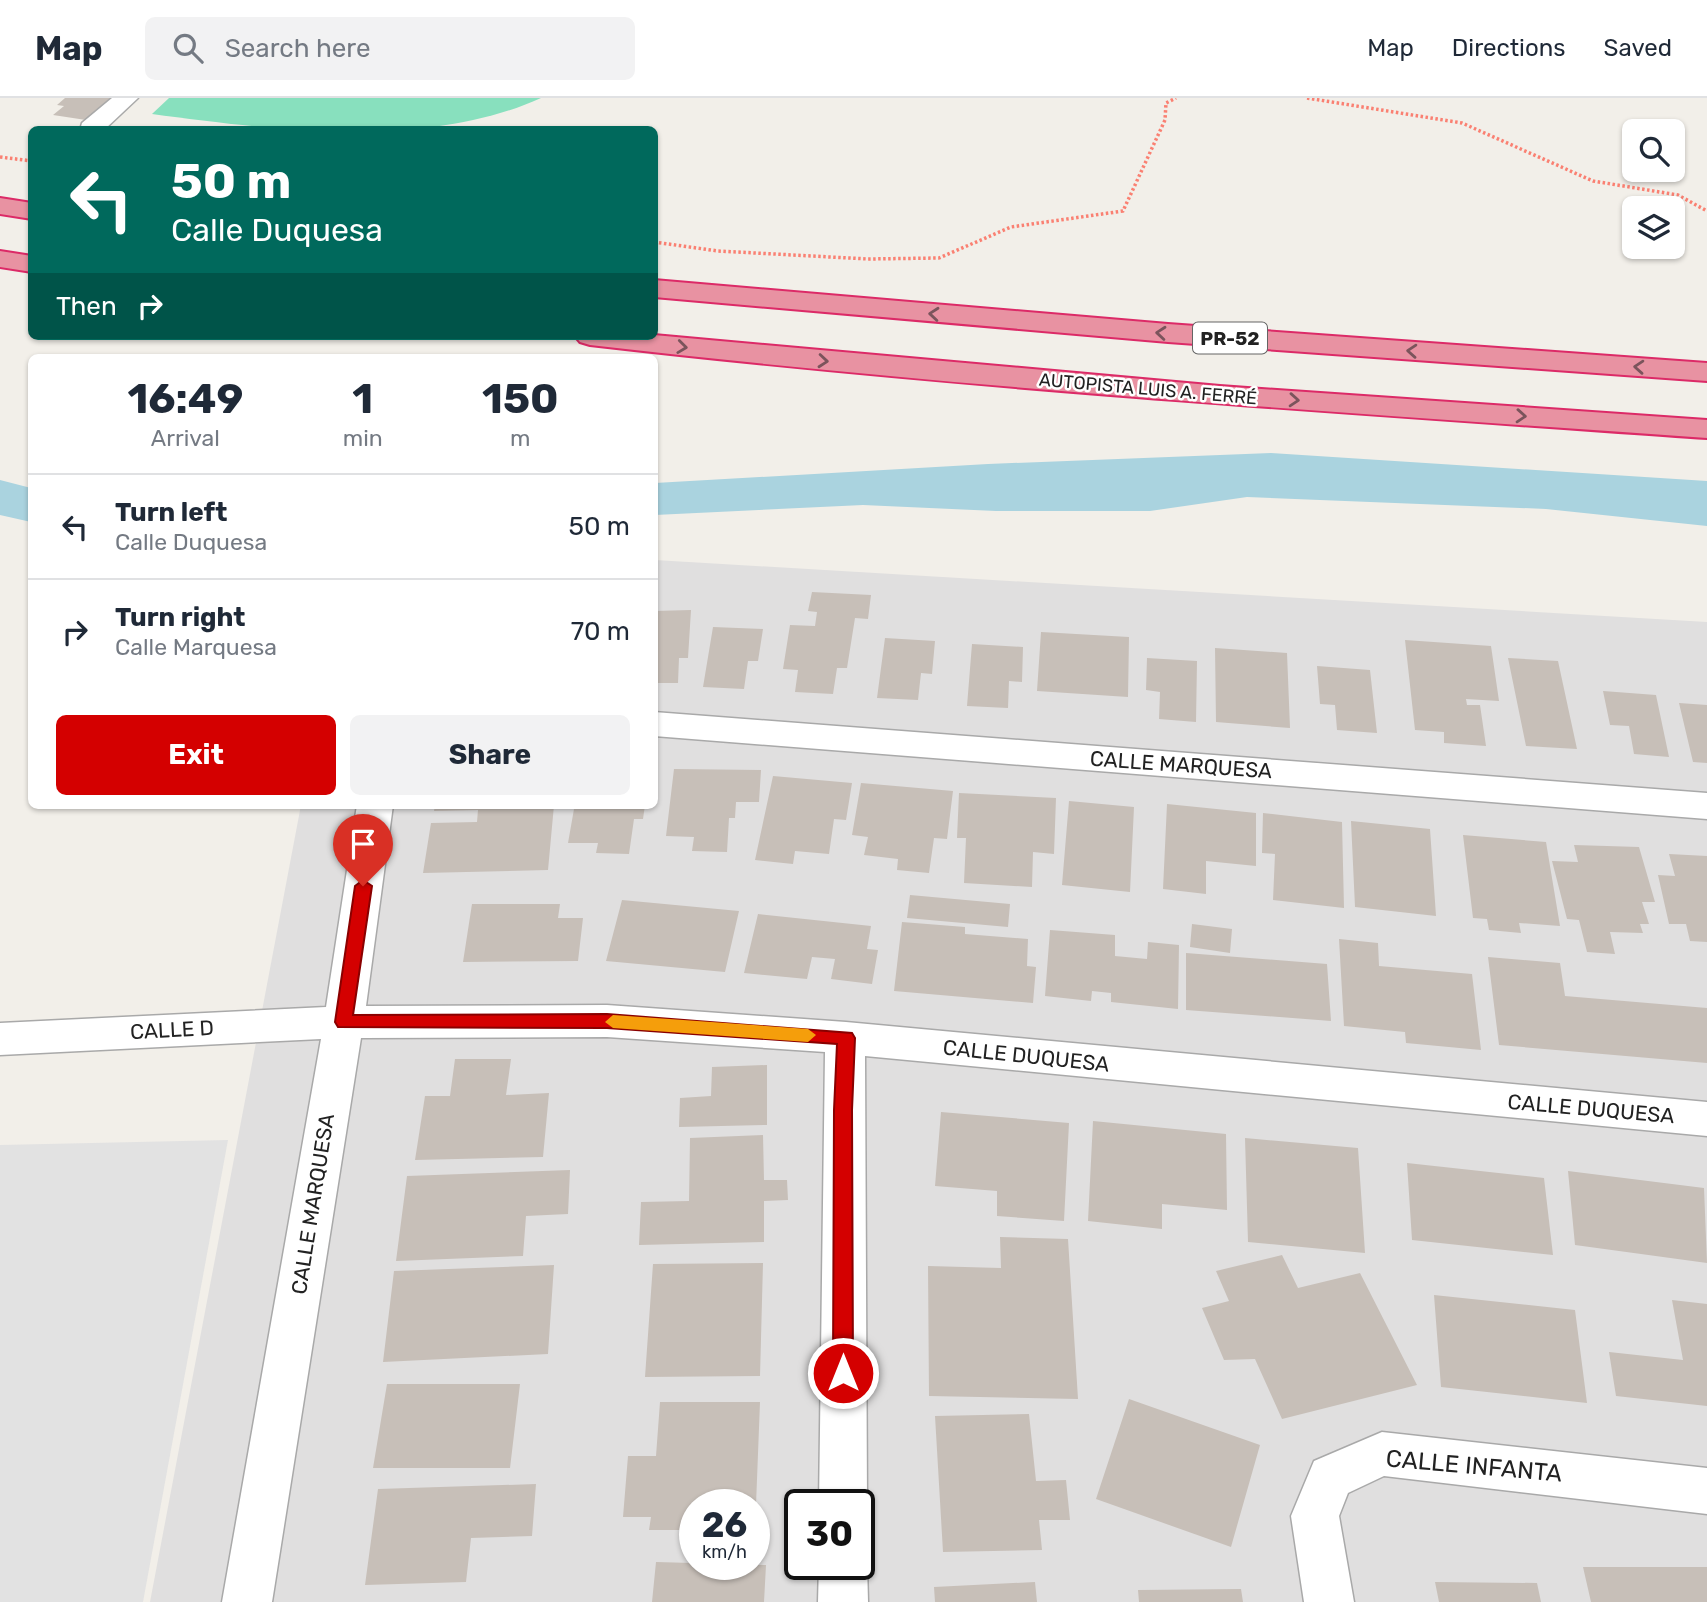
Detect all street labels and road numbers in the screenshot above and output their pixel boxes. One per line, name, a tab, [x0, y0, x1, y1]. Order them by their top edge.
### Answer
road number: PR-52	[1193, 322, 1267, 354]
street label: AUTOPISTA LUIS A. FERRÉ	[1038, 369, 1258, 409]
street label: CALLE MARQUESA	[1089, 746, 1273, 783]
street label: CALLE D	[129, 1015, 215, 1044]
street label: CALLE DUQUESA	[942, 1034, 1111, 1077]
street label: CALLE DUQUESA	[1507, 1089, 1675, 1128]
street label: CALLE MARQUESA	[286, 1112, 339, 1296]
street label: CALLE INFANTA	[1385, 1444, 1563, 1488]

